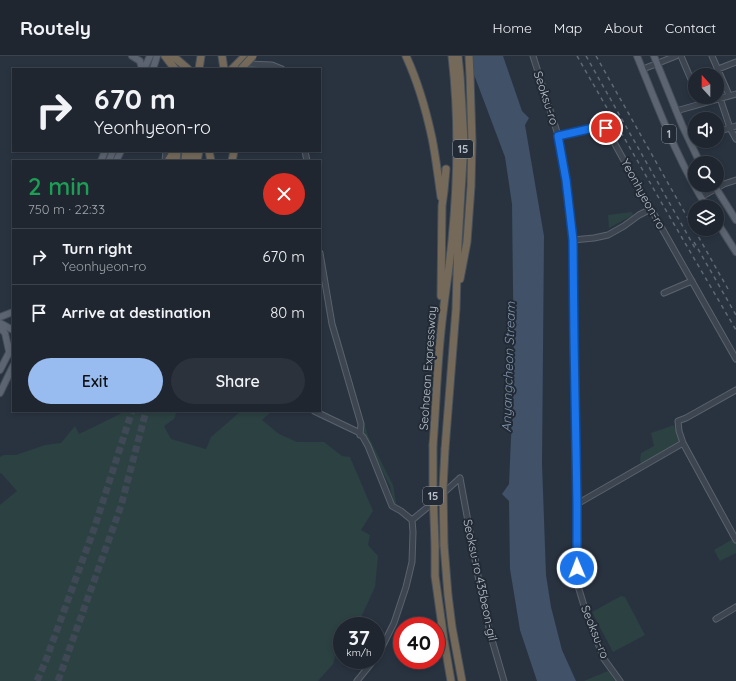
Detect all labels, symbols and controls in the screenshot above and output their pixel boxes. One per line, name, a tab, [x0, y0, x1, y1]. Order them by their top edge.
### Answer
text: Routely	[20, 16, 91, 40]
text: Home	[493, 19, 532, 37]
text: Map	[554, 19, 582, 37]
text: About	[604, 19, 643, 37]
text: Contact	[665, 19, 716, 37]
north arrow	[688, 68, 724, 104]
map controls	[688, 68, 724, 236]
street label: Seoksu-ro	[531, 69, 562, 127]
text: 670 m	[94, 81, 176, 116]
icon: right	[28, 84, 80, 136]
pin	[589, 111, 623, 145]
button: sound	[688, 112, 724, 148]
text: Yeonhyeon-ro	[94, 116, 211, 139]
icon: arrive	[595, 117, 617, 139]
road number: 1	[662, 125, 676, 143]
road number: 15	[453, 140, 473, 158]
street label: Yeonhyeon-ro	[618, 156, 669, 231]
button: search	[688, 156, 724, 192]
text: 2 min	[28, 171, 90, 201]
button: close	[263, 173, 305, 215]
button: layers	[688, 200, 724, 236]
text: 750 m · 22:33	[28, 201, 105, 217]
text: Turn right	[62, 239, 133, 258]
icon: right	[28, 246, 50, 268]
text: 670 m	[263, 247, 305, 266]
text: Yeonhyeon-ro	[62, 258, 146, 274]
water label: Anyangcheon Stream	[498, 300, 518, 432]
icon: arrive	[28, 302, 50, 324]
text: Arrive at destination	[62, 303, 211, 322]
text: 80 m	[270, 303, 305, 322]
street label: Seohaean Expressway	[416, 305, 439, 431]
button: Exit	[28, 358, 163, 404]
button: Share	[171, 358, 305, 404]
road number: 15	[423, 487, 443, 505]
street label: Seoksu-ro 435beon-gil	[460, 518, 501, 642]
position arrow	[556, 547, 598, 589]
street label: Seoksu-ro	[578, 603, 613, 661]
speed limit sign: 40	[393, 617, 445, 669]
text: 37	[348, 625, 370, 650]
text: km/h	[346, 646, 372, 659]

